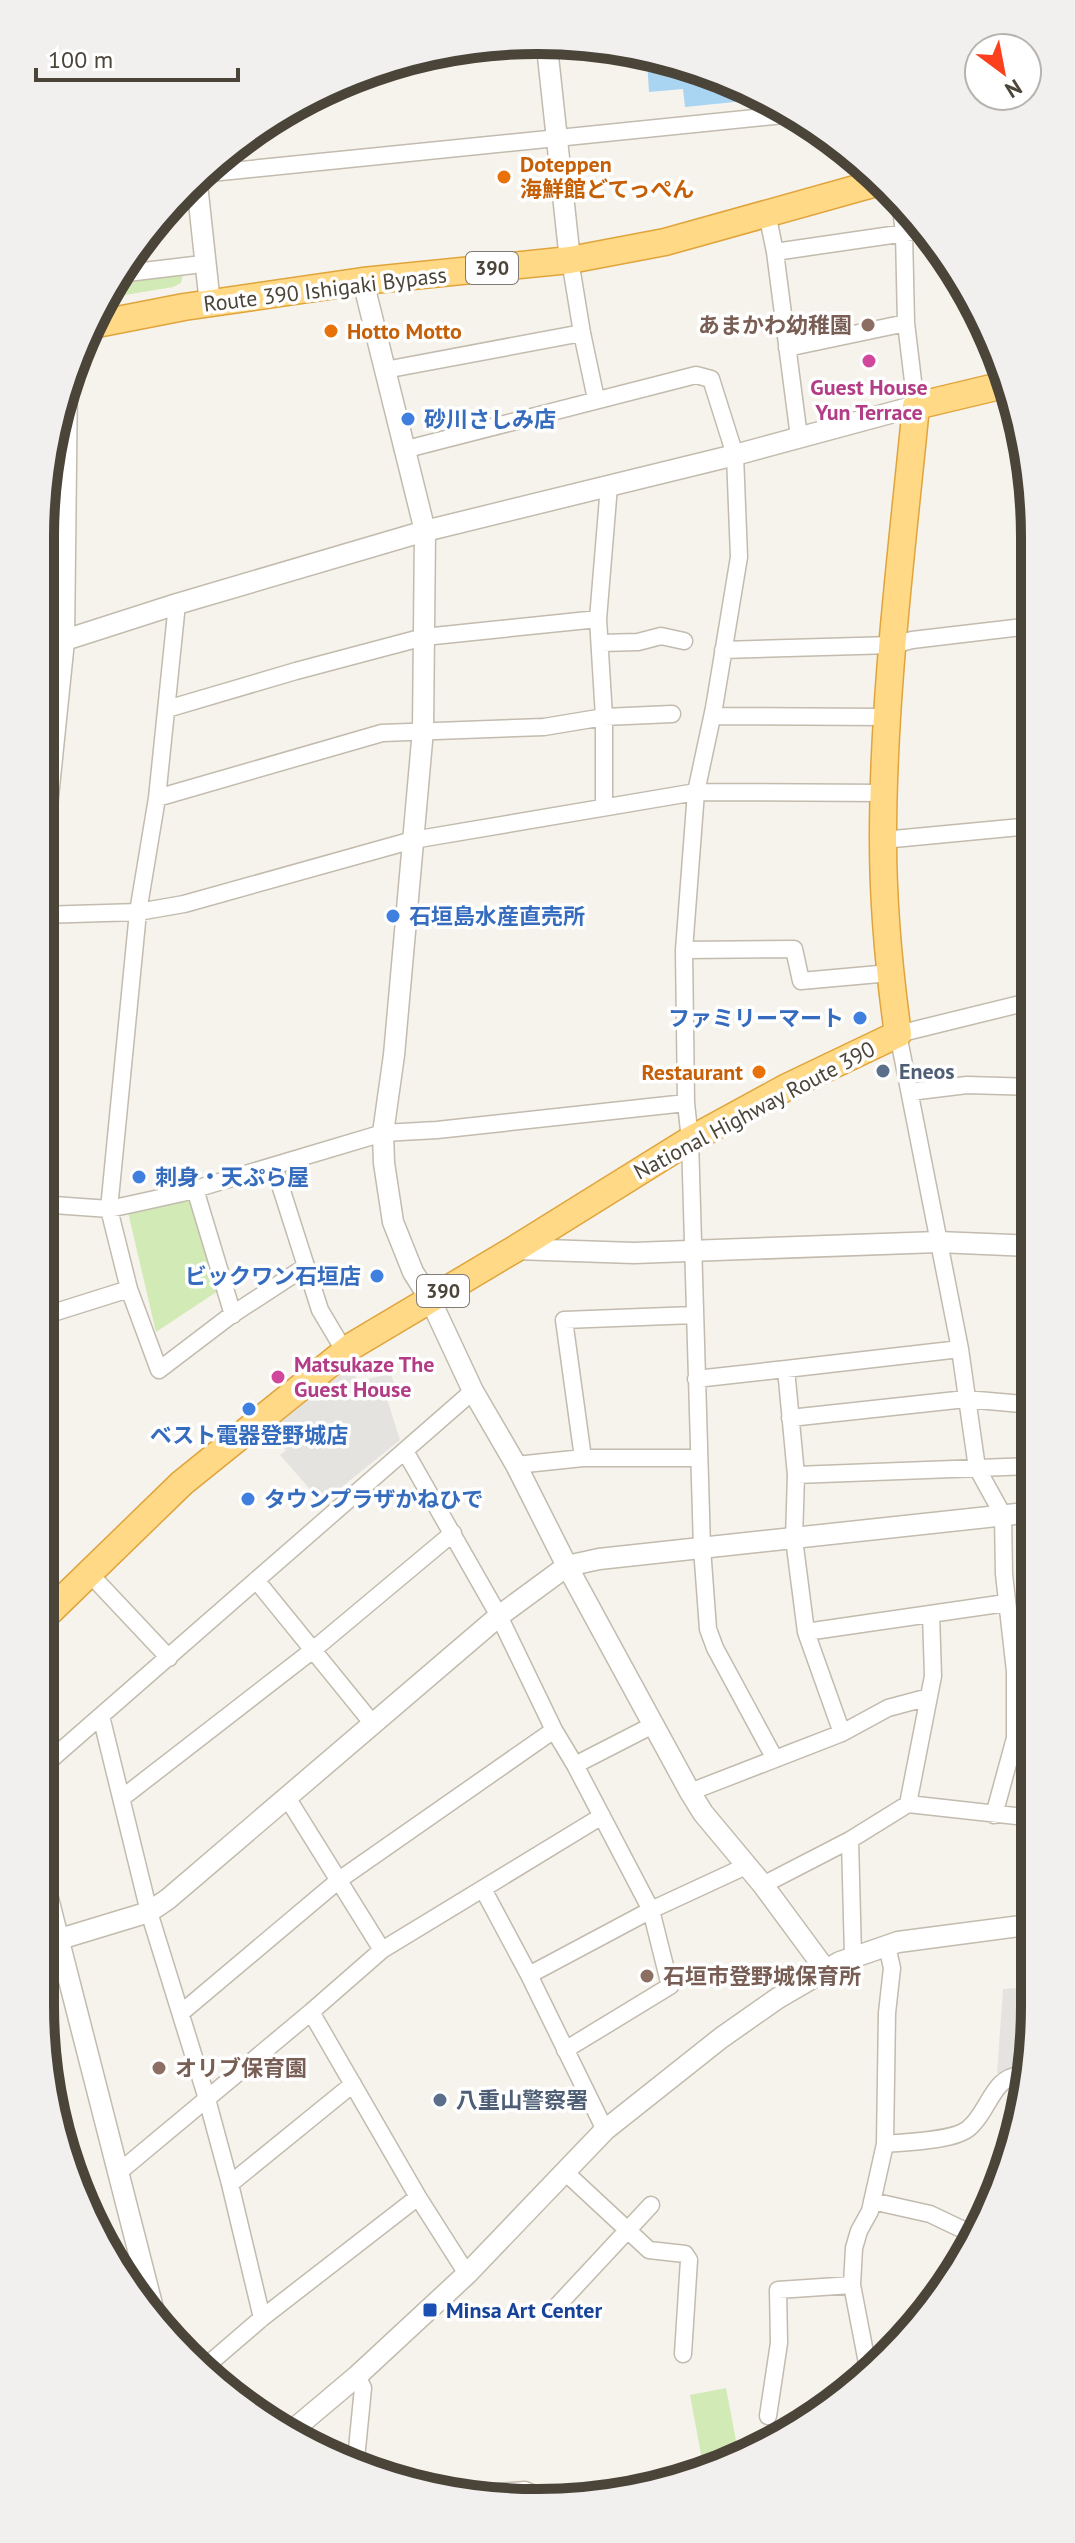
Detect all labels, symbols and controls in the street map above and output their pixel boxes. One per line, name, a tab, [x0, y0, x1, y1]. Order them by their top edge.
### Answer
scale bar	[36, 32, 238, 82]
north arrow	[963, 32, 1043, 112]
text: 100 m	[48, 44, 113, 75]
text: N	[1000, 73, 1027, 105]
place label: Doteppen 海鮮館どてっぺん	[520, 150, 694, 203]
marker: Doteppen 海鮮館どてっぺん	[495, 168, 513, 186]
road number: 390	[466, 252, 518, 284]
street label: Route 390 Ishigaki Bypass	[202, 260, 448, 318]
place label: あまかわ幼稚園	[698, 311, 852, 339]
marker: あまかわ幼稚園	[859, 316, 877, 334]
place label: Hotto Motto	[347, 317, 462, 345]
marker: Hotto Motto	[322, 322, 340, 340]
marker: Guest House Yun Terrace	[860, 352, 878, 370]
place label: Guest House Yun Terrace	[810, 373, 928, 426]
place label: 砂川さしみ店	[424, 405, 556, 433]
marker: 砂川さしみ店	[399, 410, 417, 428]
place label: 石垣島水産直売所	[409, 902, 585, 930]
marker: 石垣島水産直売所	[384, 907, 402, 925]
place label: ファミリーマート	[668, 1004, 844, 1032]
marker: ファミリーマート	[851, 1009, 869, 1027]
street label: National Highway Route 390	[629, 1034, 879, 1186]
place label: Eneos	[899, 1057, 955, 1085]
place label: Restaurant	[642, 1058, 743, 1086]
marker: Eneos	[874, 1062, 892, 1080]
marker: Restaurant	[750, 1063, 768, 1081]
place label: 刺身・天ぷら屋	[155, 1163, 309, 1191]
marker: 刺身・天ぷら屋	[130, 1168, 148, 1186]
place label: ビックワン石垣店	[185, 1262, 361, 1290]
marker: ビックワン石垣店	[368, 1267, 386, 1285]
road number: 390	[417, 1275, 469, 1307]
place label: Matsukaze The Guest House	[294, 1350, 435, 1403]
marker: Matsukaze The Guest House	[269, 1368, 287, 1386]
marker: ベスト電器登野城店	[240, 1400, 258, 1418]
place label: ベスト電器登野城店	[150, 1421, 348, 1449]
place label: タウンプラザかねひで	[264, 1485, 483, 1513]
marker: タウンプラザかねひで	[239, 1490, 257, 1508]
place label: 石垣市登野城保育所	[663, 1962, 861, 1990]
marker: 石垣市登野城保育所	[638, 1967, 656, 1985]
place label: オリブ保育園	[175, 2054, 307, 2082]
marker: オリブ保育園	[150, 2059, 168, 2077]
place label: 八重山警察署	[456, 2086, 588, 2114]
marker: 八重山警察署	[431, 2091, 449, 2109]
place label: Minsa Art Center	[446, 2296, 602, 2324]
marker: Minsa Art Center	[421, 2301, 439, 2319]

